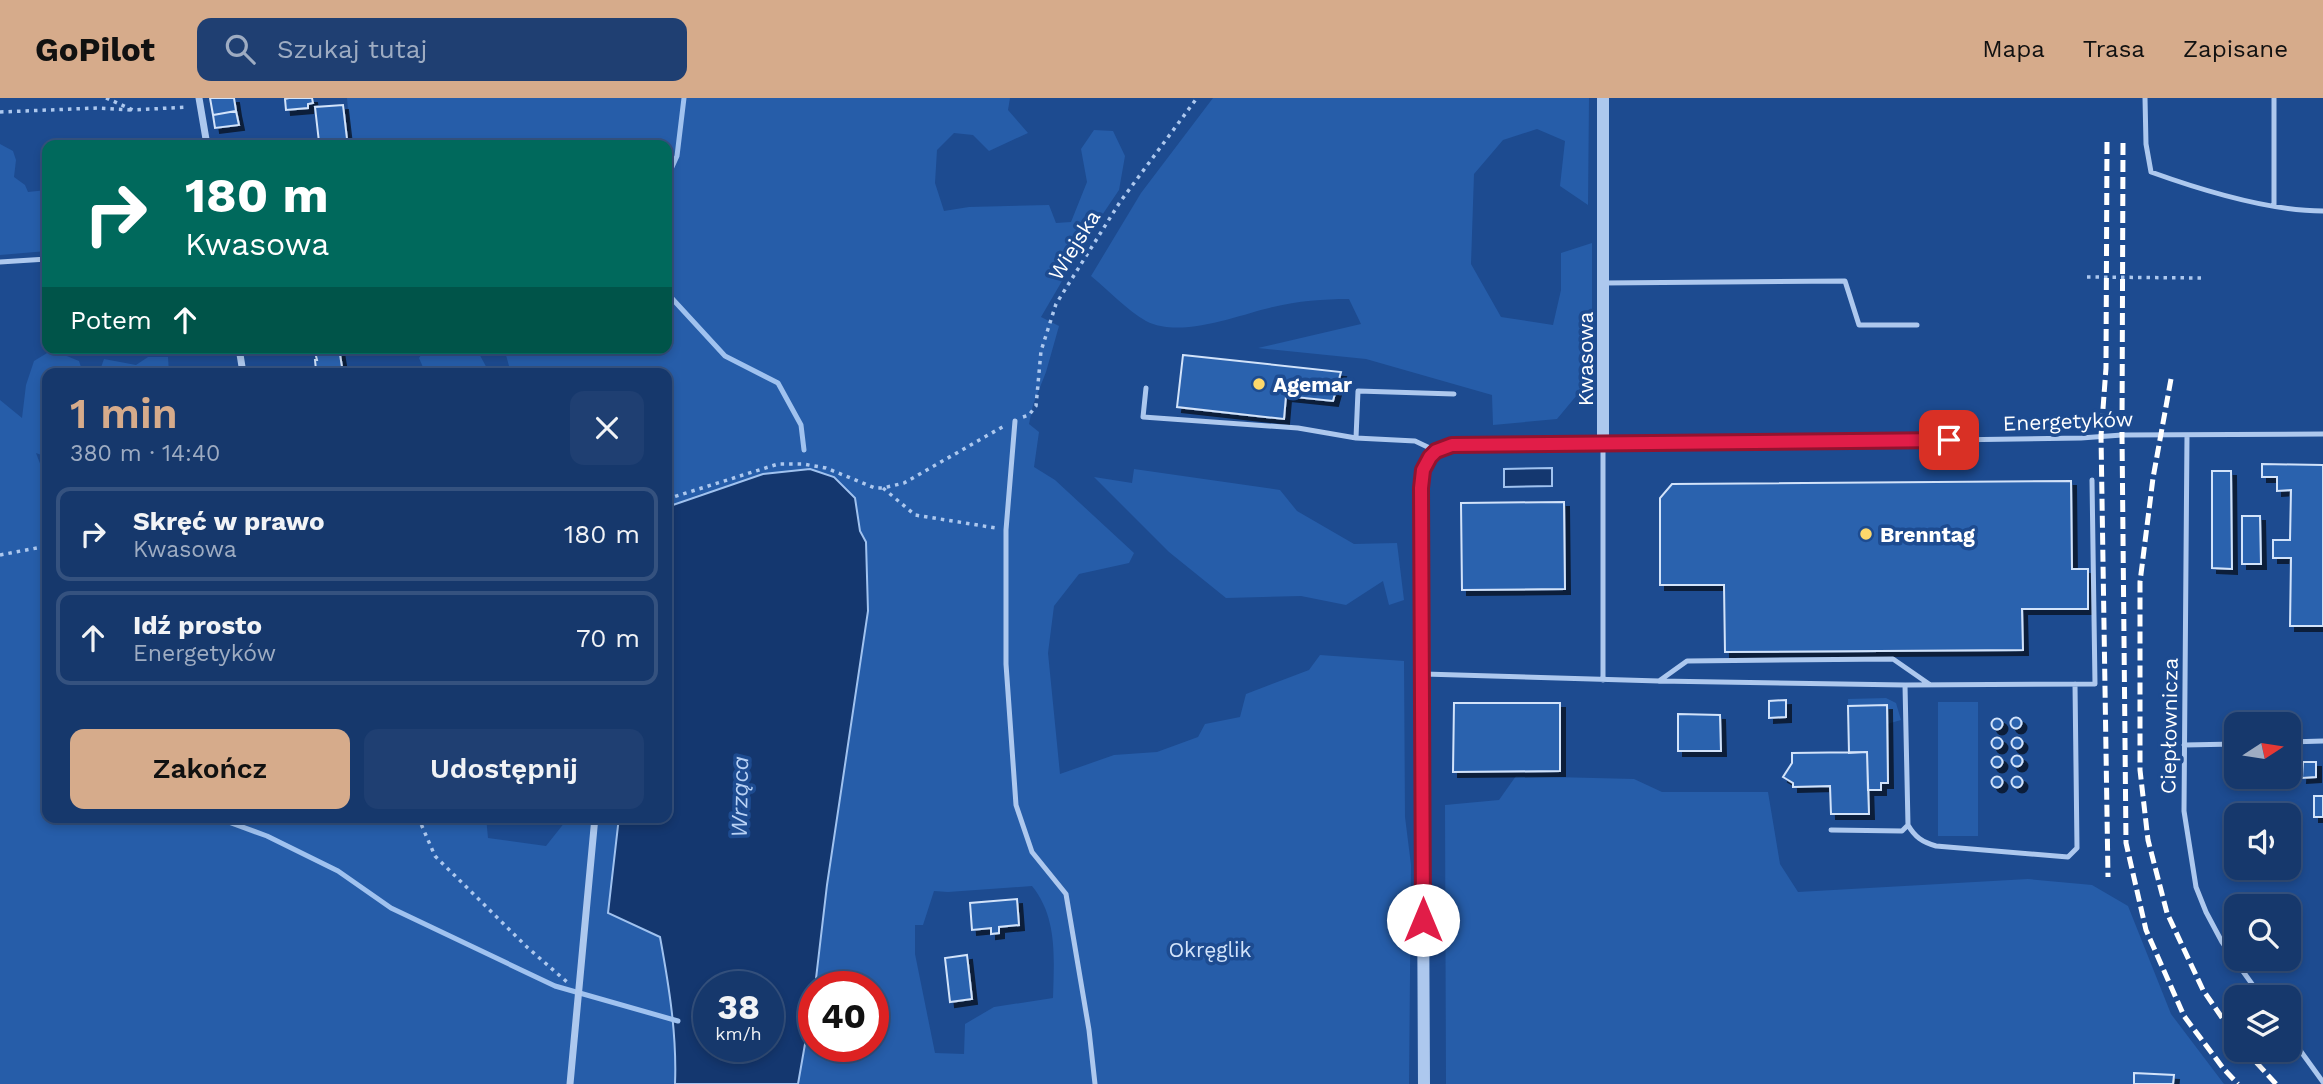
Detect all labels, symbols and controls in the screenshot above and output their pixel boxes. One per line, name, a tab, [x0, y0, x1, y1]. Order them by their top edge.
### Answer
search box	[197, 18, 687, 81]
text: GoPilot	[35, 30, 155, 69]
icon: search	[221, 30, 259, 68]
text: Szukaj tutaj	[277, 34, 427, 64]
text: Mapa	[1982, 35, 2045, 63]
text: Trasa	[2083, 35, 2145, 63]
text: Zapisane	[2183, 35, 2288, 63]
text: 180 m	[185, 166, 329, 224]
icon: right	[70, 168, 161, 259]
street label: Wiejska	[1043, 205, 1105, 285]
text: Kwasowa	[185, 225, 329, 263]
icon: ahead	[166, 301, 204, 339]
text: Potem	[70, 305, 152, 335]
street label: Kwasowa	[1573, 312, 1598, 406]
place label: Agemar	[1273, 372, 1352, 397]
marker: Agemar	[1251, 376, 1267, 392]
text: 1 min	[70, 389, 178, 438]
button: close	[570, 391, 644, 465]
street label: Energetyków	[2002, 406, 2134, 436]
pin	[1919, 410, 1979, 470]
icon: arrive	[1930, 421, 1968, 459]
text: 380 m · 14:40	[70, 440, 220, 467]
text: Skręć w prawo	[133, 506, 325, 536]
icon: right	[74, 515, 112, 553]
text: 180 m	[564, 519, 640, 549]
place label: Brenntag	[1880, 522, 1975, 547]
marker: Brenntag	[1858, 526, 1874, 542]
text: Kwasowa	[133, 536, 237, 563]
text: Idź prosto	[133, 610, 262, 640]
icon: ahead	[74, 619, 112, 657]
text: 70 m	[576, 623, 640, 653]
text: Energetyków	[133, 640, 276, 667]
street label: Ciepłownicza	[2155, 658, 2183, 794]
north arrow	[2224, 712, 2301, 789]
map controls	[2224, 712, 2301, 1062]
button: Zakończ	[70, 729, 350, 809]
button: Udostępnij	[364, 729, 644, 809]
water label: Wrząca	[726, 756, 754, 838]
button: sound	[2224, 803, 2301, 880]
position arrow	[1386, 883, 1460, 957]
button: search	[2224, 894, 2301, 971]
park label: Okręglik	[1169, 937, 1252, 962]
speed limit sign: 40	[798, 971, 889, 1062]
button: layers	[2224, 985, 2301, 1062]
text: 38	[717, 986, 760, 1028]
text: km/h	[715, 1023, 762, 1044]

